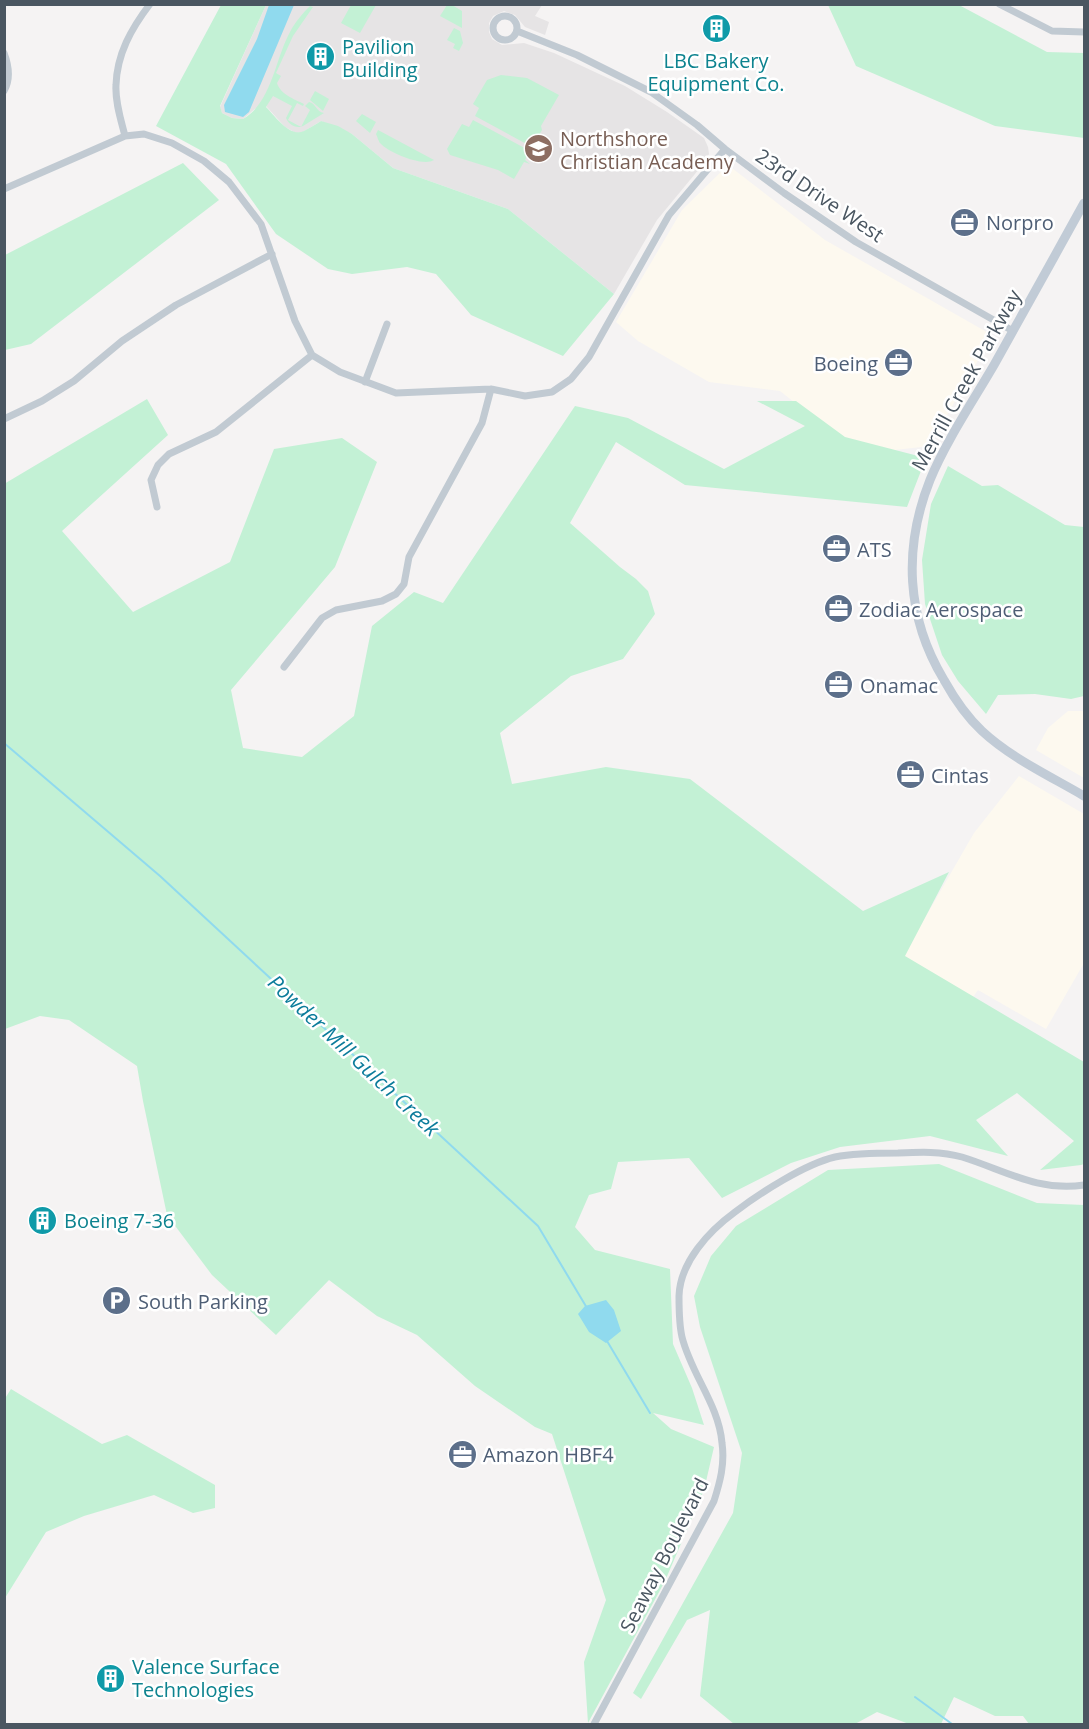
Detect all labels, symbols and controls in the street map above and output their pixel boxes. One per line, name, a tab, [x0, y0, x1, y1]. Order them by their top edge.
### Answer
building icon: LBC Bakery Equipment Co.	[700, 13, 732, 45]
place label: Pavilion Building	[342, 33, 418, 83]
building icon: Pavilion Building	[305, 41, 337, 73]
place label: LBC Bakery Equipment Co.	[647, 47, 785, 97]
place label: Northshore Christian Academy	[560, 125, 735, 175]
school or university icon: Northshore Christian Academy	[523, 133, 555, 165]
street label: 23rd Drive West	[751, 142, 889, 248]
office icon: Norpro	[949, 206, 981, 238]
place label: Norpro	[986, 209, 1054, 236]
street label: Merrill Creek Parkway	[905, 284, 1028, 475]
office icon: Boeing	[883, 347, 915, 379]
place label: Boeing	[814, 350, 878, 377]
office icon: ATS	[820, 533, 852, 565]
place label: ATS	[857, 536, 892, 563]
office icon: Zodiac Aerospace	[822, 593, 854, 625]
place label: Zodiac Aerospace	[859, 596, 1023, 623]
office icon: Onamac	[823, 669, 855, 701]
place label: Onamac	[860, 672, 938, 699]
office icon: Cintas	[894, 759, 926, 791]
place label: Cintas	[931, 762, 989, 789]
water label: Powder Mill Gulch Creek	[262, 968, 446, 1142]
building icon: Boeing 7-36	[27, 1204, 59, 1236]
place label: Boeing 7-36	[64, 1207, 174, 1234]
parking icon: South Parking	[101, 1285, 133, 1317]
place label: South Parking	[138, 1288, 268, 1315]
office icon: Amazon HBF4	[446, 1438, 478, 1470]
place label: Amazon HBF4	[483, 1441, 614, 1468]
street label: Seaway Boulevard	[613, 1473, 715, 1637]
place label: Valence Surface Technologies	[132, 1653, 280, 1703]
building icon: Valence Surface Technologies	[95, 1662, 127, 1694]

